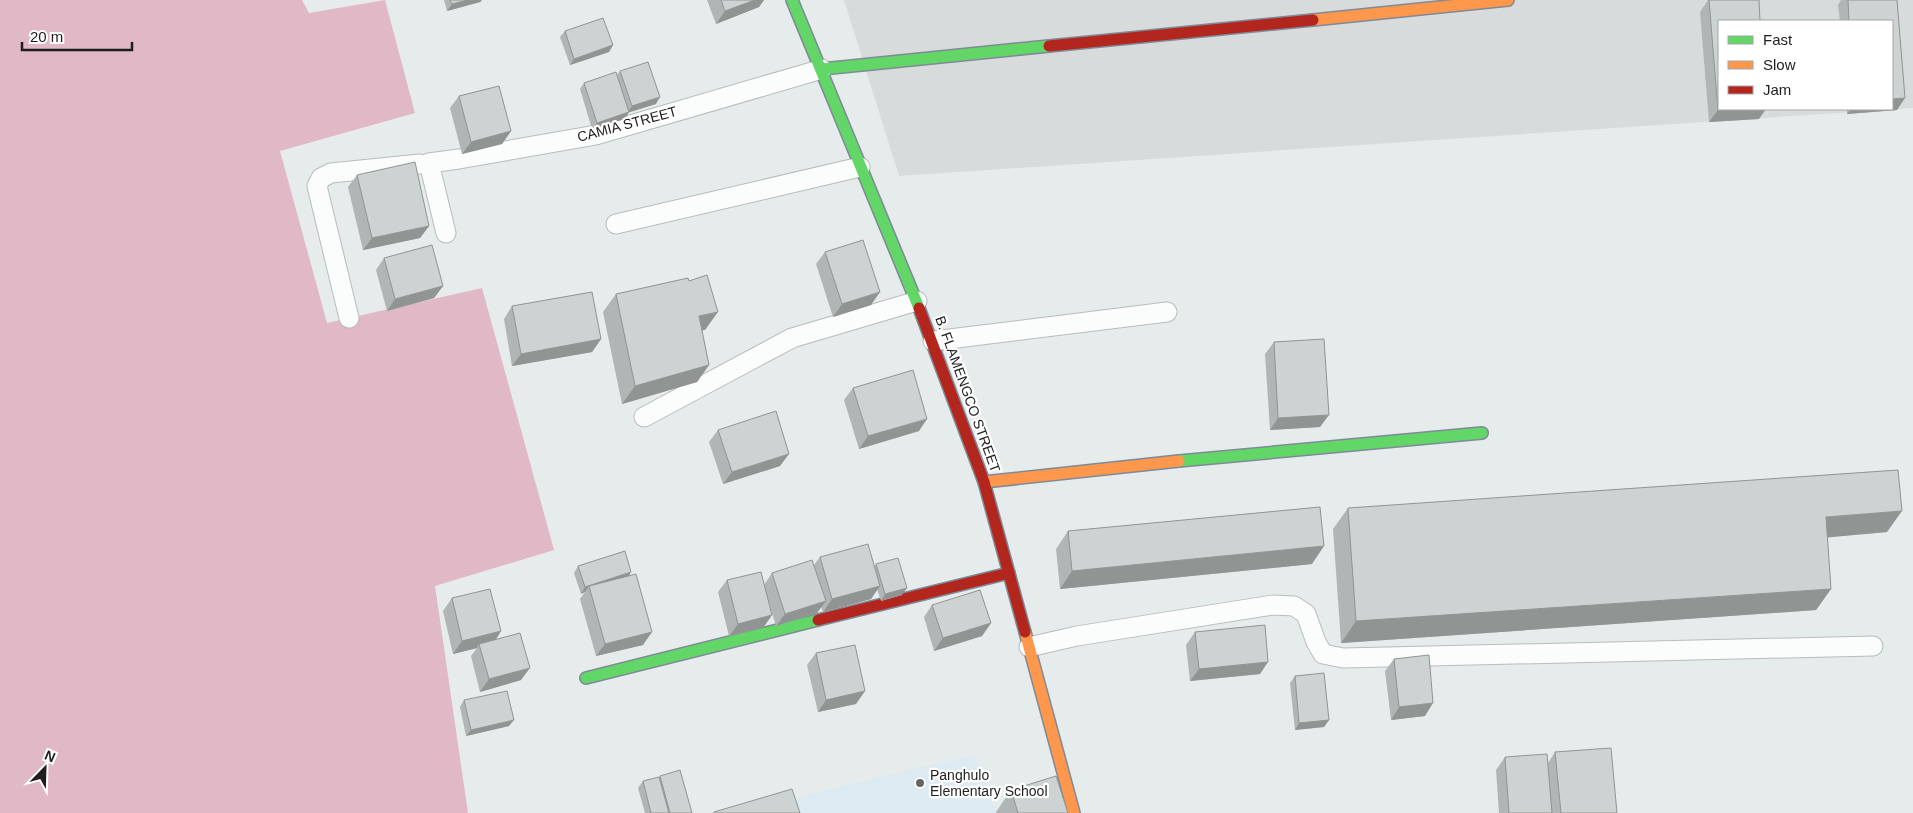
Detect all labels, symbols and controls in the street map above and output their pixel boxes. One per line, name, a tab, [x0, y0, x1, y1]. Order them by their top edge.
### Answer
scale bar	[22, 20, 132, 52]
legend	[1718, 20, 1893, 110]
text: 20 m	[30, 28, 63, 45]
text: Fast	[1763, 31, 1793, 48]
text: Slow	[1763, 56, 1796, 73]
text: Jam	[1763, 81, 1791, 98]
street label: CAMIA STREET	[575, 103, 679, 145]
street label: B. FLAMENGCO STREET	[932, 314, 1004, 475]
north arrow	[20, 743, 70, 793]
text: N	[42, 747, 58, 765]
place label: Panghulo Elementary School	[930, 767, 1048, 799]
marker: Panghulo Elementary School	[914, 777, 926, 789]

